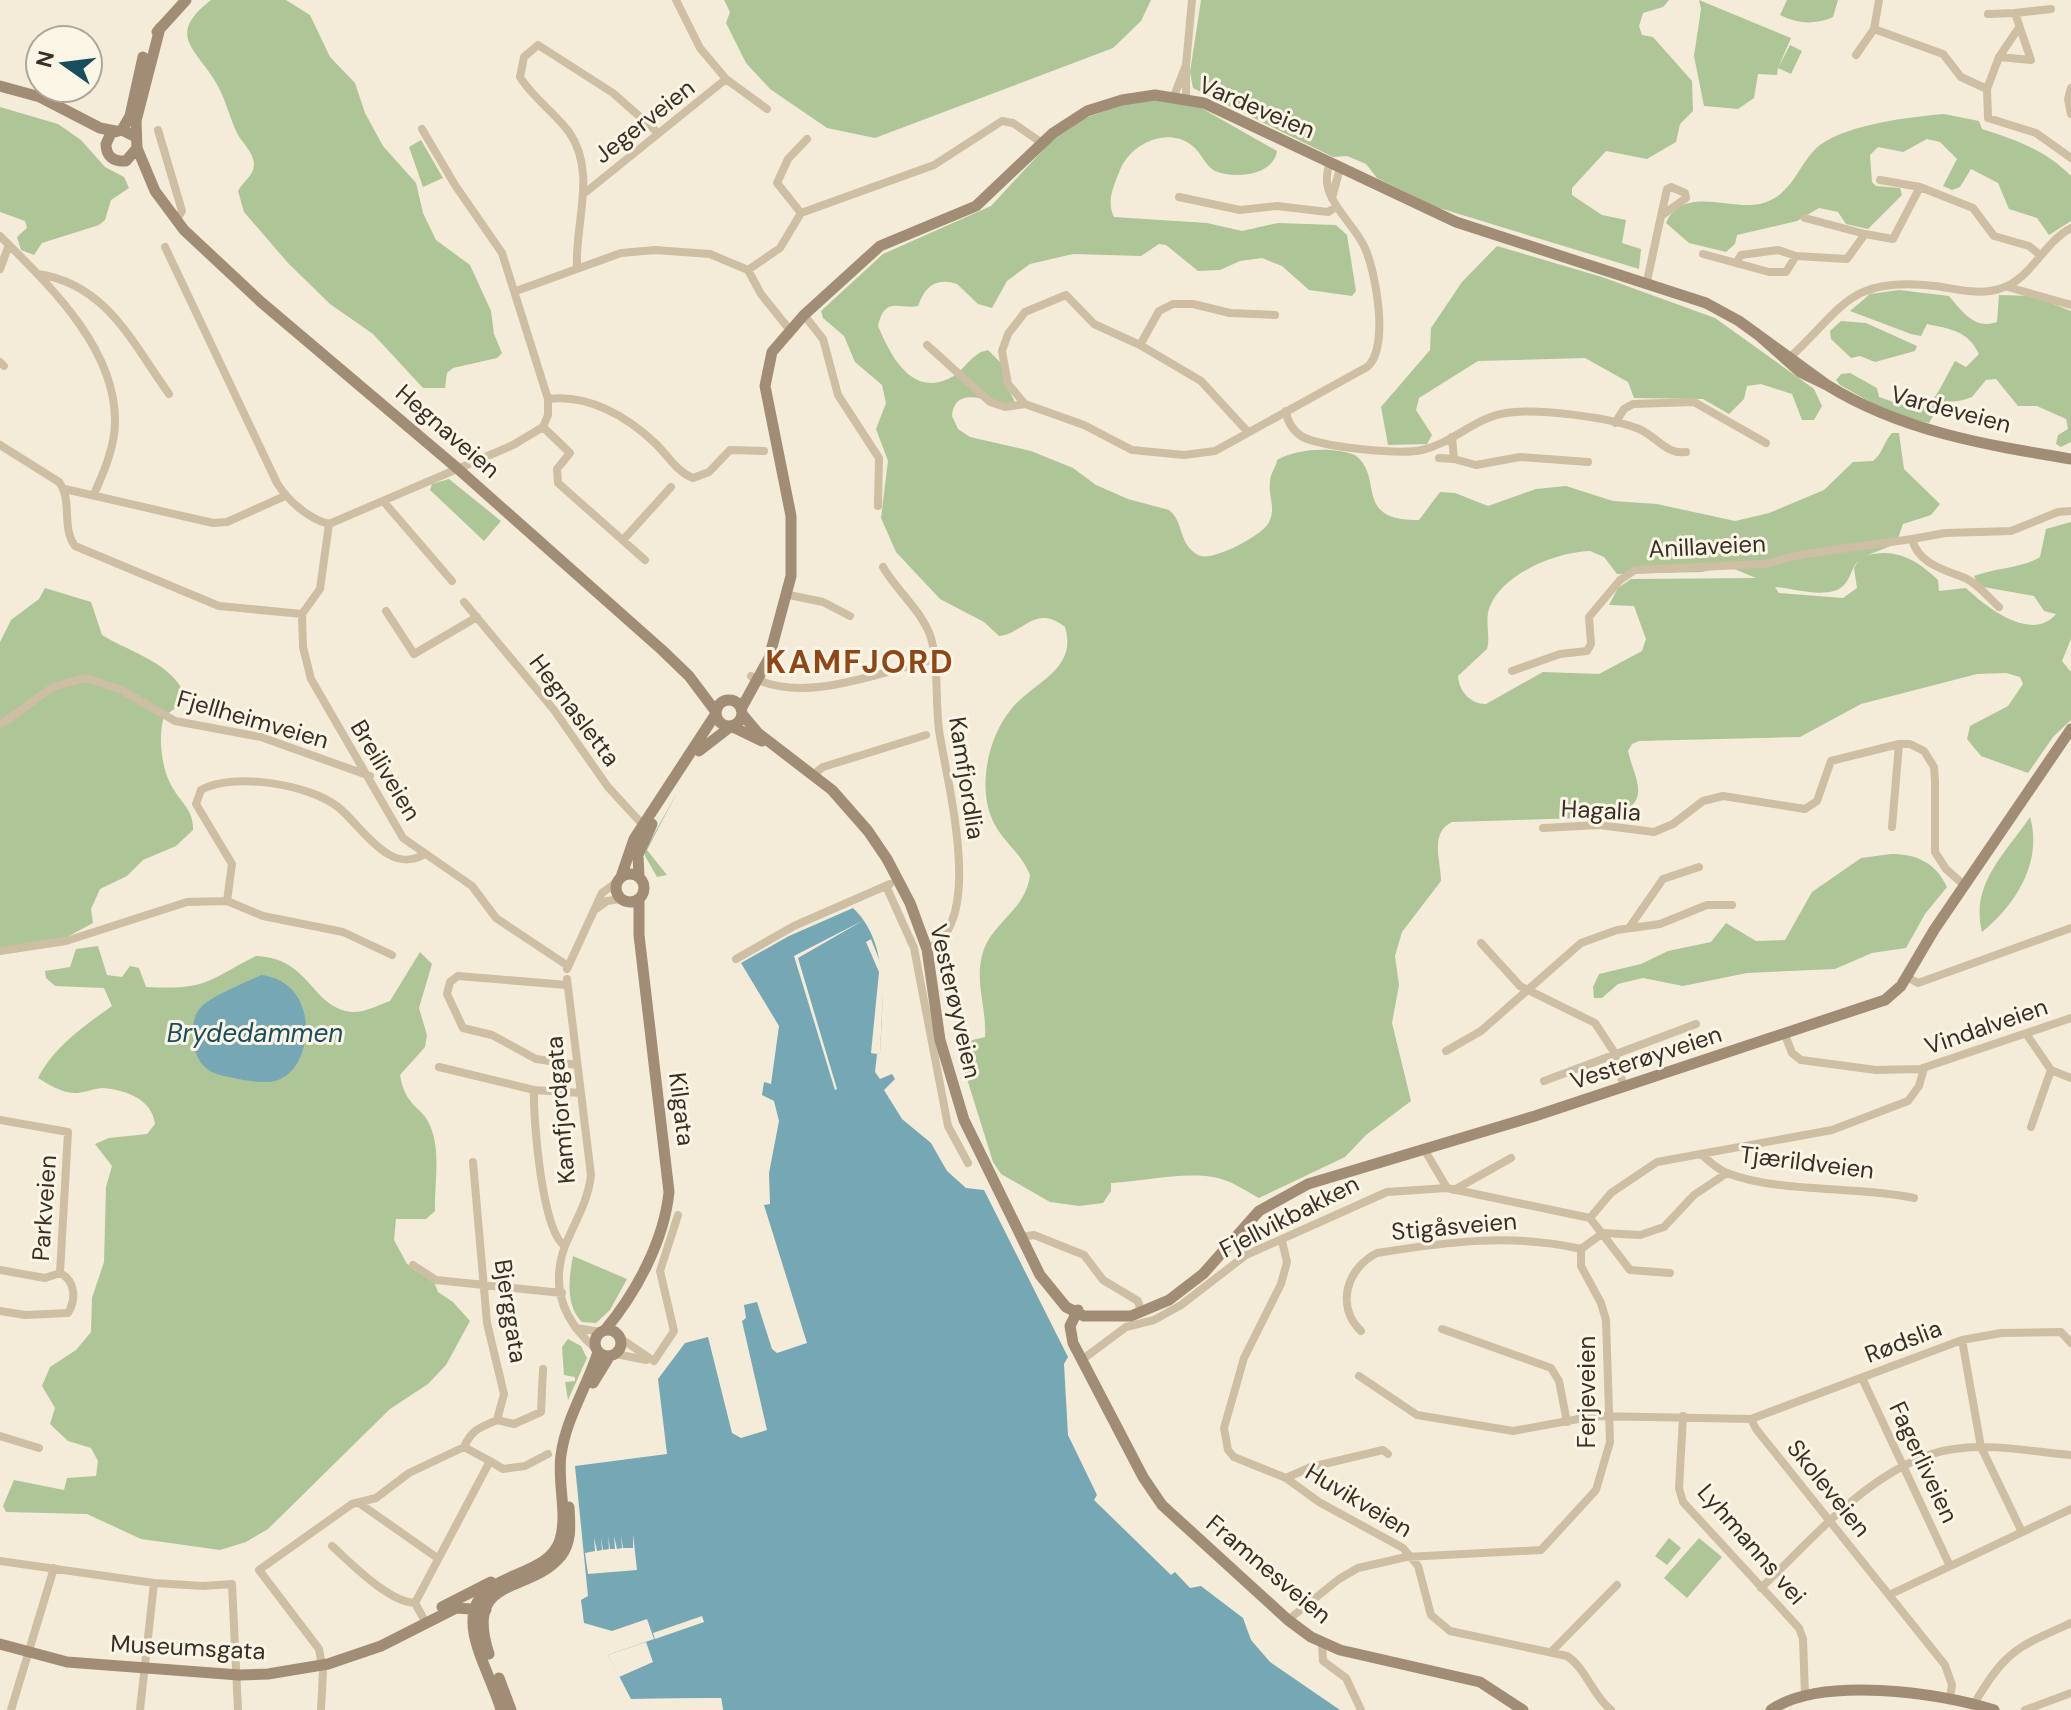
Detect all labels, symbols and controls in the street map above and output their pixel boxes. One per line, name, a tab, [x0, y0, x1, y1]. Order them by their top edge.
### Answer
north arrow	[24, 24, 104, 104]
text: N	[29, 48, 61, 71]
street label: Vardeveien	[1194, 69, 1320, 145]
street label: Jegerveien	[587, 72, 701, 170]
street label: Hegnaveien	[389, 377, 507, 485]
street label: Vardeveien	[1887, 378, 2015, 440]
street label: Anillaveien	[1647, 527, 1767, 565]
district label: KAMFJORD	[765, 641, 955, 683]
street label: Hegnasletta	[523, 648, 627, 772]
street label: Fjellheimveien	[174, 683, 332, 755]
street label: Breiliveien	[344, 714, 428, 826]
street label: Kamfjordlia	[942, 714, 992, 842]
street label: Hagalia	[1560, 792, 1642, 828]
street label: Vesterøyveien	[923, 921, 989, 1081]
street label: Vindalveien	[1920, 991, 2052, 1061]
water label: Brydedammen	[167, 1016, 343, 1050]
street label: Vesterøyveien	[1566, 1018, 1726, 1096]
street label: Kamfjordgata	[538, 1035, 582, 1185]
street label: Kilgata	[662, 1071, 702, 1147]
street label: Tjærildveien	[1738, 1138, 1876, 1186]
street label: Parkveien	[25, 1154, 63, 1262]
street label: Fjellvikbakken	[1214, 1168, 1364, 1264]
street label: Stigåsveien	[1390, 1205, 1518, 1247]
street label: Bjerggata	[488, 1257, 534, 1365]
street label: Rødslia	[1860, 1312, 1946, 1370]
street label: Ferjeveien	[1571, 1336, 1602, 1448]
street label: Fagerliveien	[1882, 1396, 1966, 1528]
street label: Skoleveien	[1780, 1433, 1878, 1543]
street label: Huvikveien	[1300, 1456, 1418, 1544]
street label: Lyhmanns vei	[1691, 1477, 1813, 1611]
street label: Framnesveien	[1200, 1508, 1338, 1630]
street label: Museumsgata	[110, 1627, 266, 1667]

